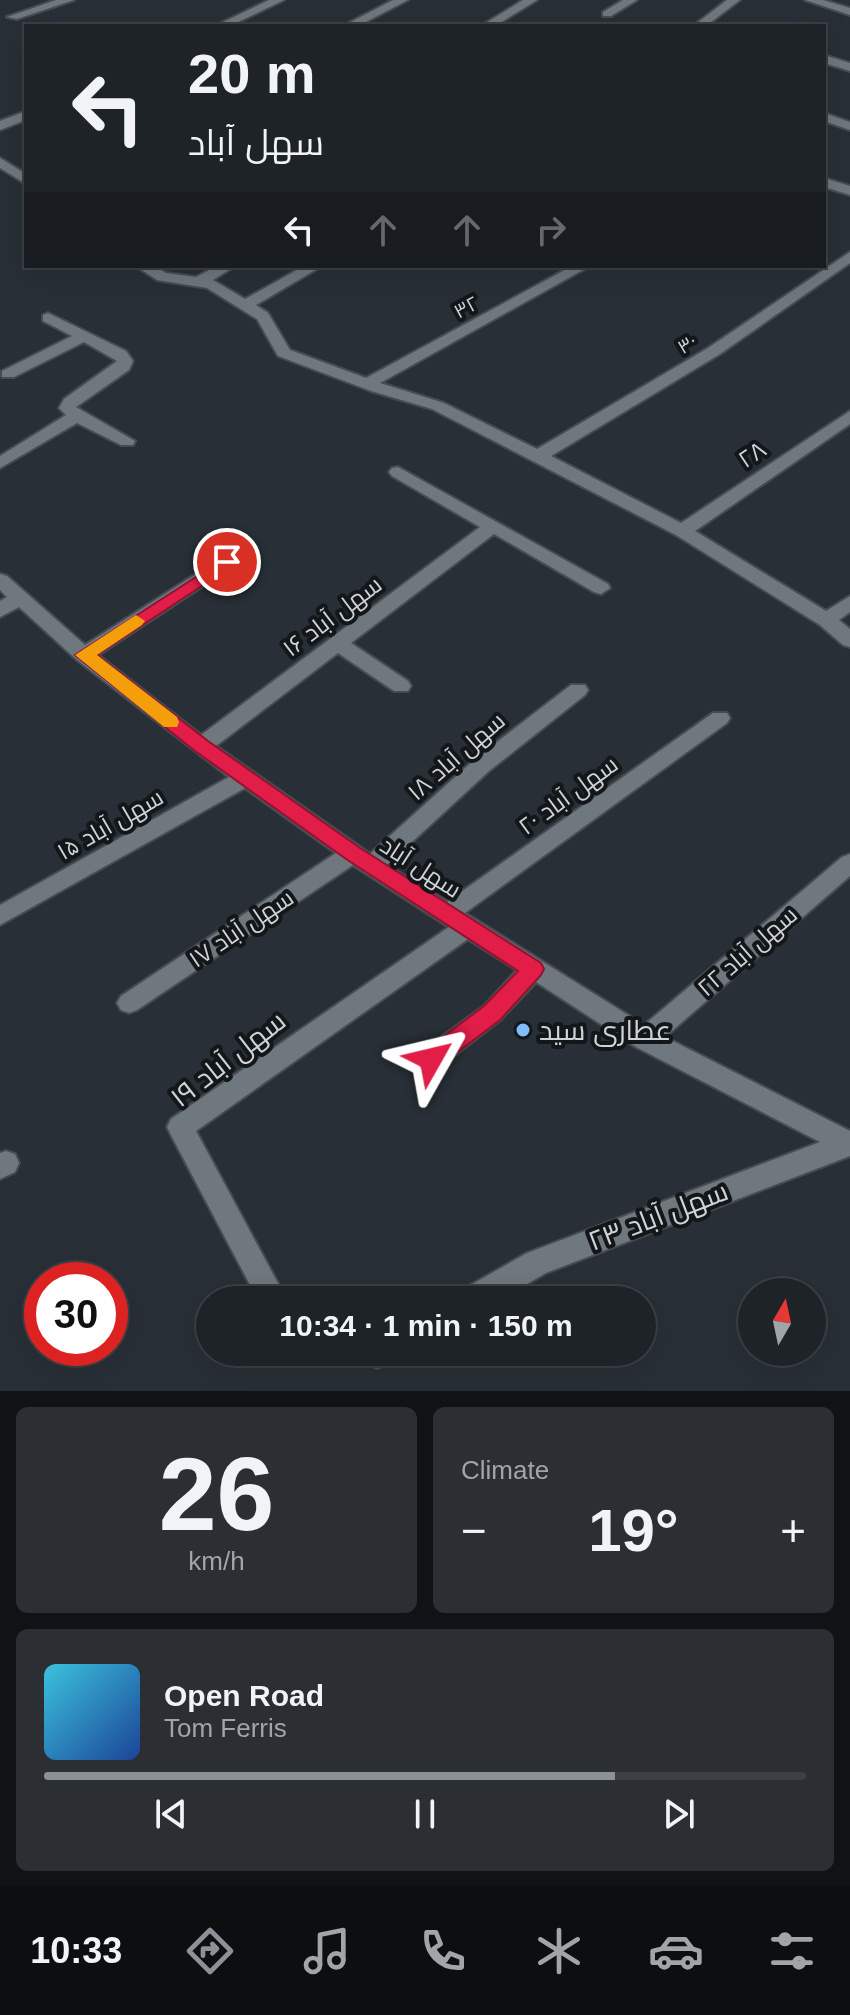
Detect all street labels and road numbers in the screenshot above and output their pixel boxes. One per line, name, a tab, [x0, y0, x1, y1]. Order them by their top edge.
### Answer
street label: ۳۲	[450, 292, 482, 322]
street label: ۳۰	[673, 330, 701, 358]
street label: ۲۸	[733, 435, 771, 473]
street label: سهل آباد ۱۶	[277, 570, 387, 663]
street label: سهل آباد ۱۸	[402, 707, 511, 806]
street label: سهل آباد ۲۰	[513, 750, 623, 841]
street label: سهل آباد ۱۵	[52, 783, 168, 866]
street label: سهل آباد	[375, 831, 466, 904]
street label: سهل آباد ۱۷	[184, 883, 299, 974]
street label: سهل آباد ۲۲	[692, 901, 803, 1002]
street label: سهل آباد ۱۹	[165, 1005, 292, 1114]
street label: سهل آباد ۲۳	[584, 1175, 733, 1258]

